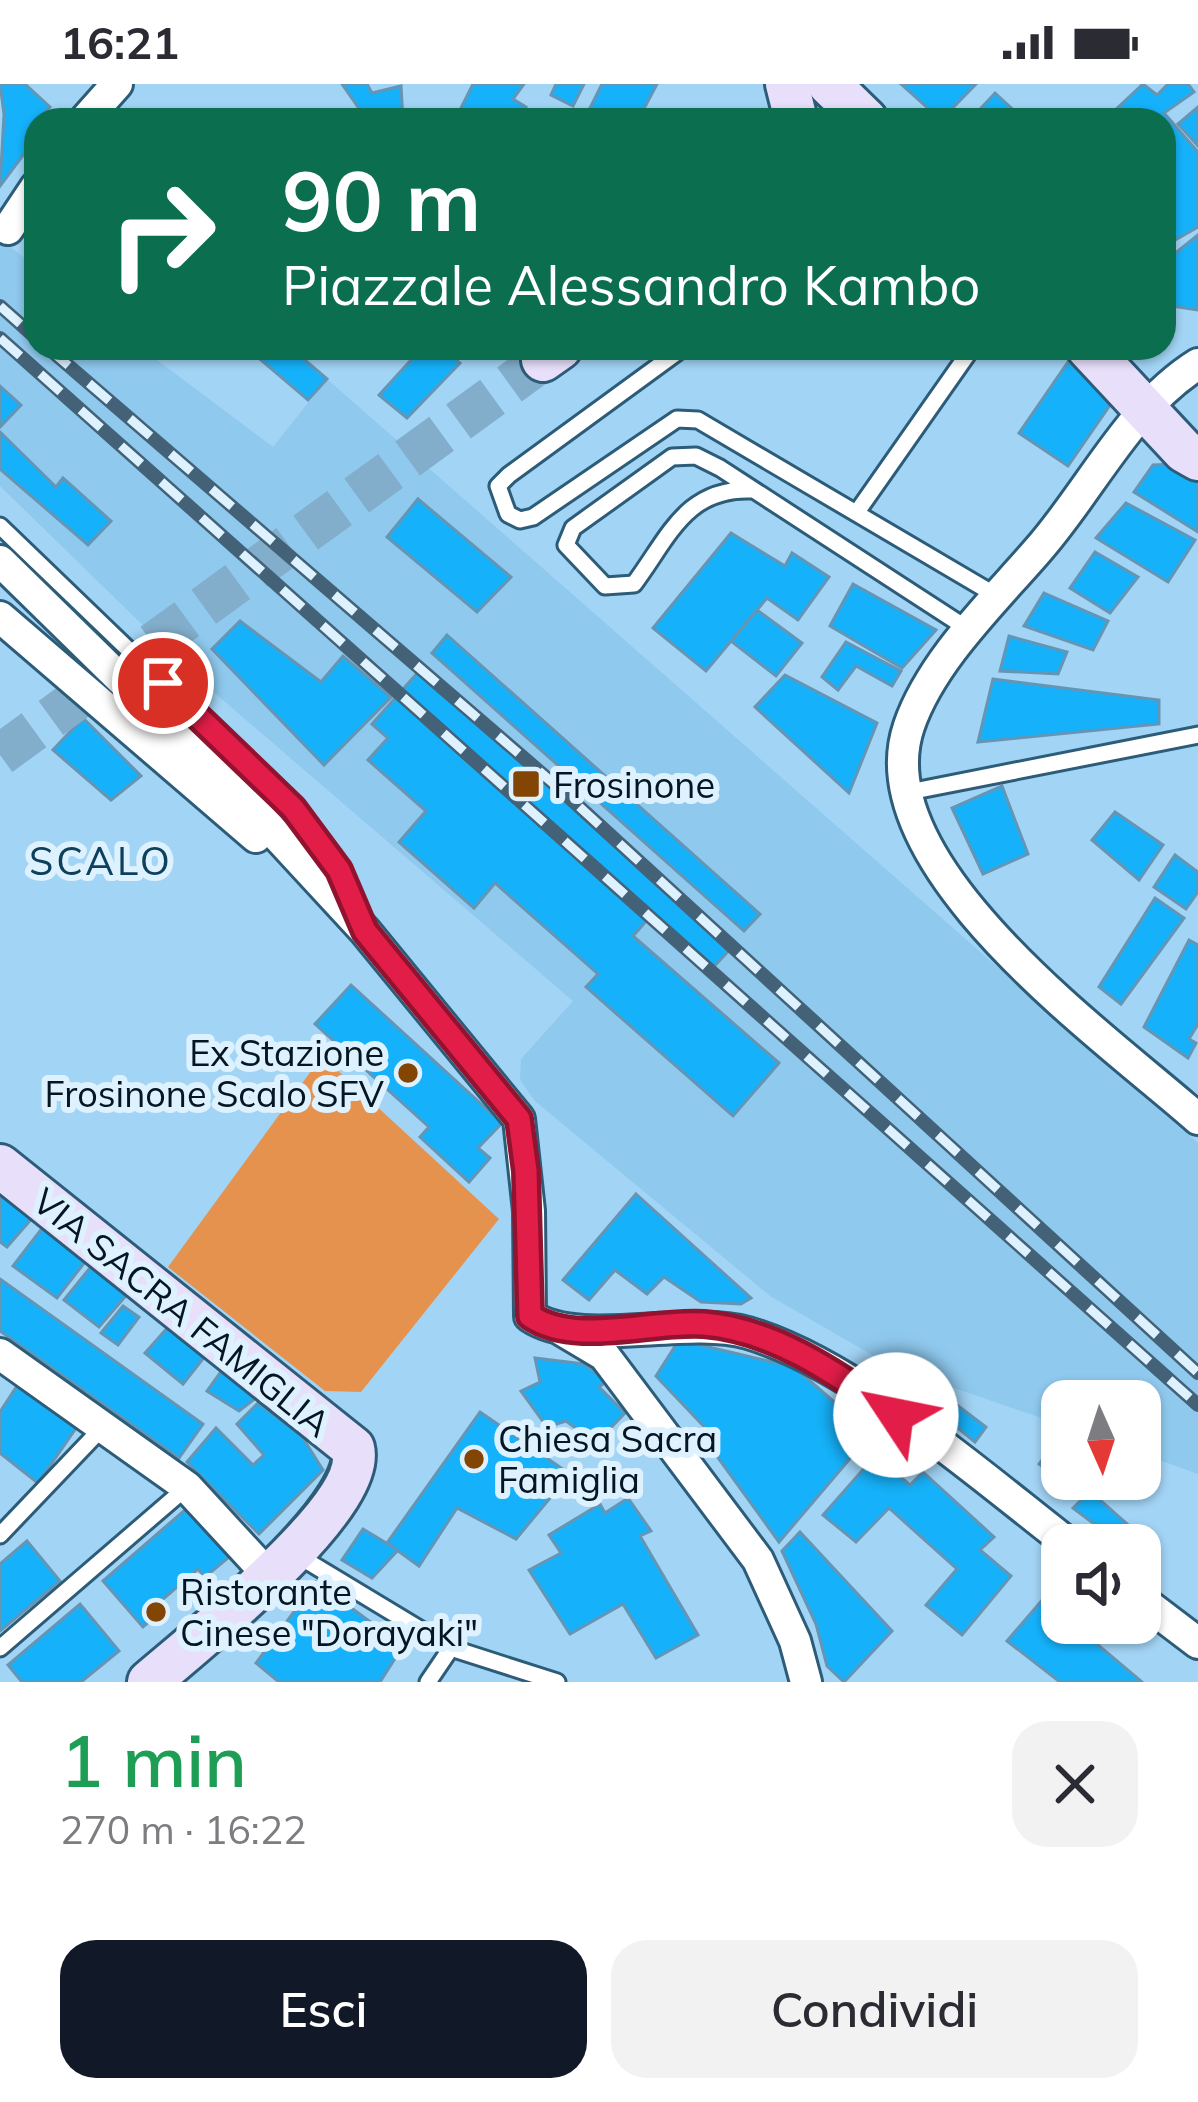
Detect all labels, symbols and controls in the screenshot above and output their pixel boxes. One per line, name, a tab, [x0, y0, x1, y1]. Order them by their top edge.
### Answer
text: 16:21	[60, 14, 179, 70]
text: 90 m	[282, 147, 481, 252]
icon: right	[84, 156, 240, 312]
text: Piazzale Alessandro Kambo	[282, 251, 980, 319]
pin	[112, 632, 214, 734]
icon: arrive	[130, 650, 196, 716]
place label: Frosinone	[553, 762, 715, 807]
marker: Frosinone	[510, 768, 542, 800]
district label: SCALO	[29, 836, 173, 885]
place label: Ex Stazione Frosinone Scalo SFV	[44, 1030, 385, 1116]
marker: Ex Stazione Frosinone Scalo SFV	[395, 1060, 421, 1086]
street label: VIA SACRA FAMIGLIA	[24, 1178, 340, 1446]
position arrow	[833, 1352, 959, 1478]
north arrow	[1041, 1380, 1161, 1500]
map controls	[1041, 1380, 1161, 1644]
place label: Chiesa Sacra Famiglia	[498, 1416, 717, 1502]
marker: Chiesa Sacra Famiglia	[461, 1446, 487, 1472]
button: sound	[1041, 1524, 1161, 1644]
place label: Ristorante Cinese "Dorayaki"	[180, 1569, 478, 1655]
marker: Ristorante Cinese "Dorayaki"	[143, 1599, 169, 1625]
text: 1 min	[60, 1715, 247, 1805]
button: close	[1012, 1721, 1138, 1847]
text: 270 m · 16:22	[60, 1805, 306, 1854]
button: Esci	[60, 1940, 587, 2078]
button: Condividi	[611, 1940, 1138, 2078]

